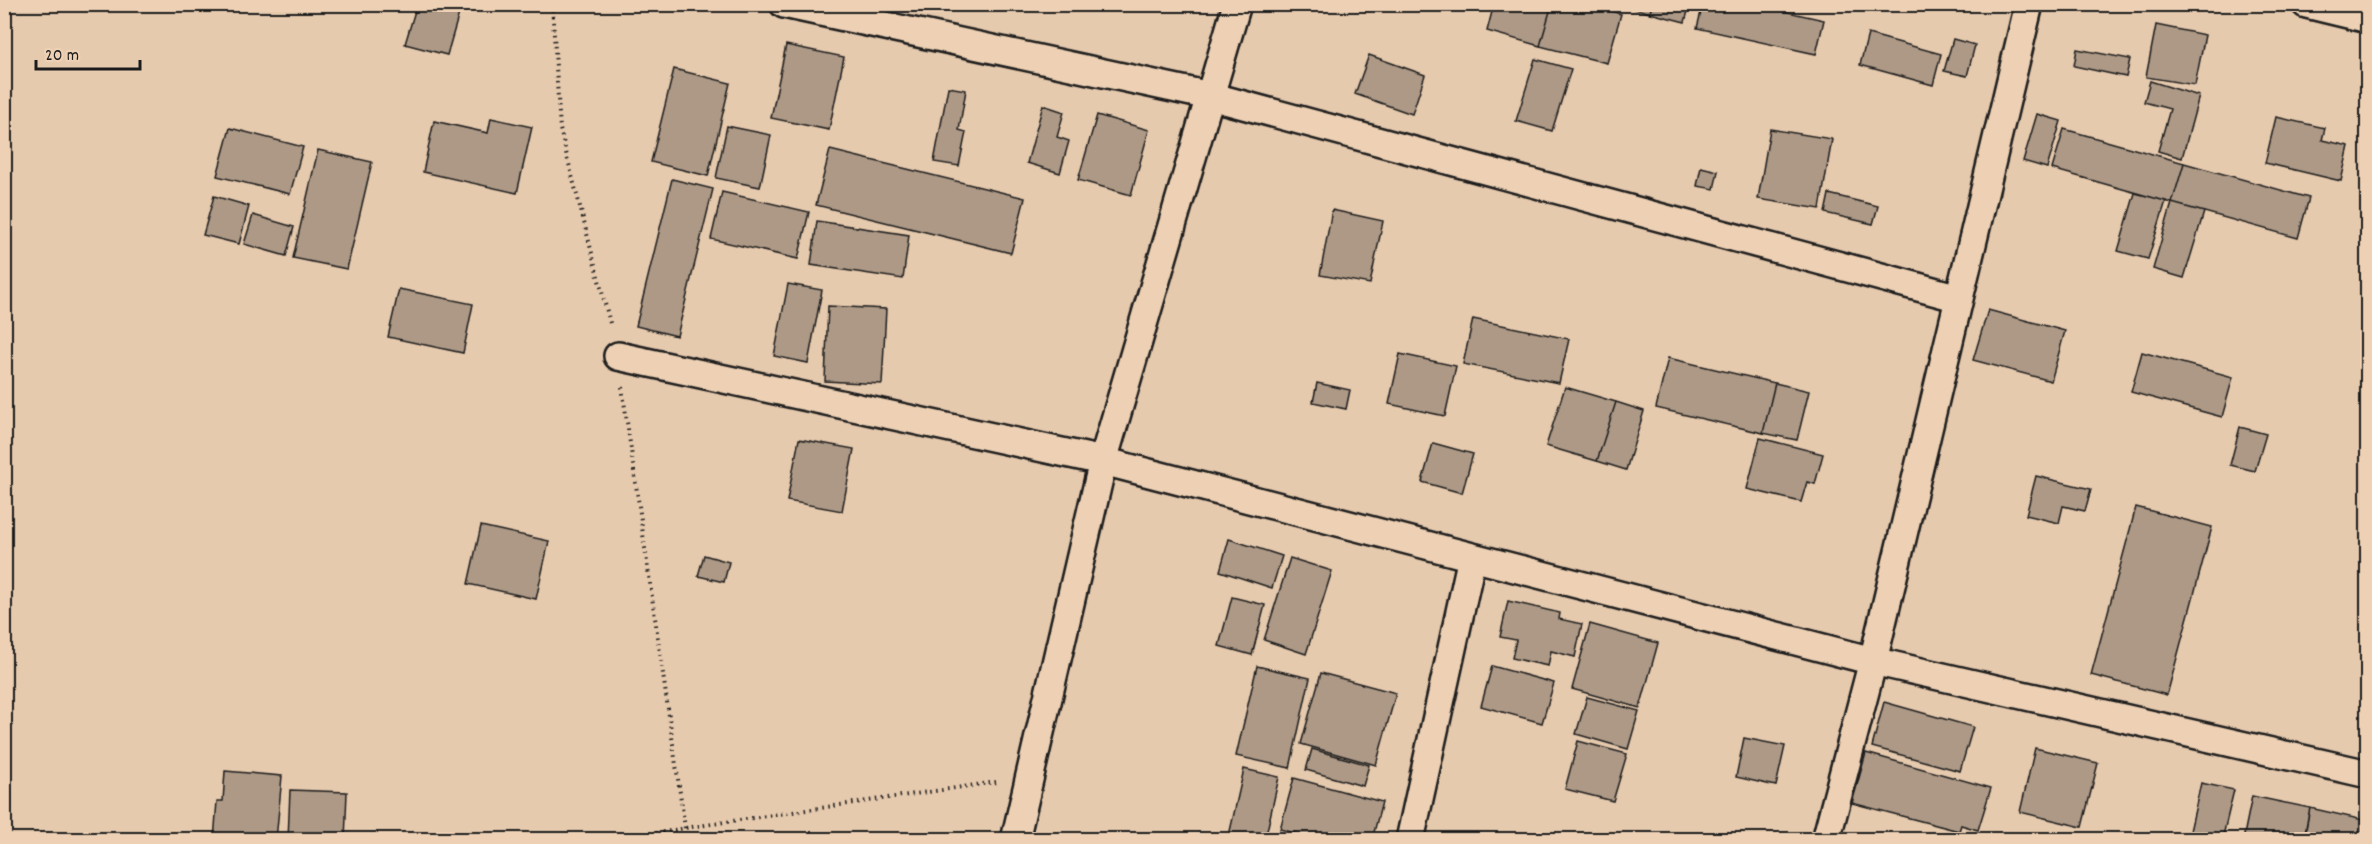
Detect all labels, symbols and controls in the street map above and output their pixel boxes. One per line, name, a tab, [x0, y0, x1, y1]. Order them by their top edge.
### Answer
scale bar	[36, 33, 140, 71]
text: 20 m	[45, 44, 79, 69]

